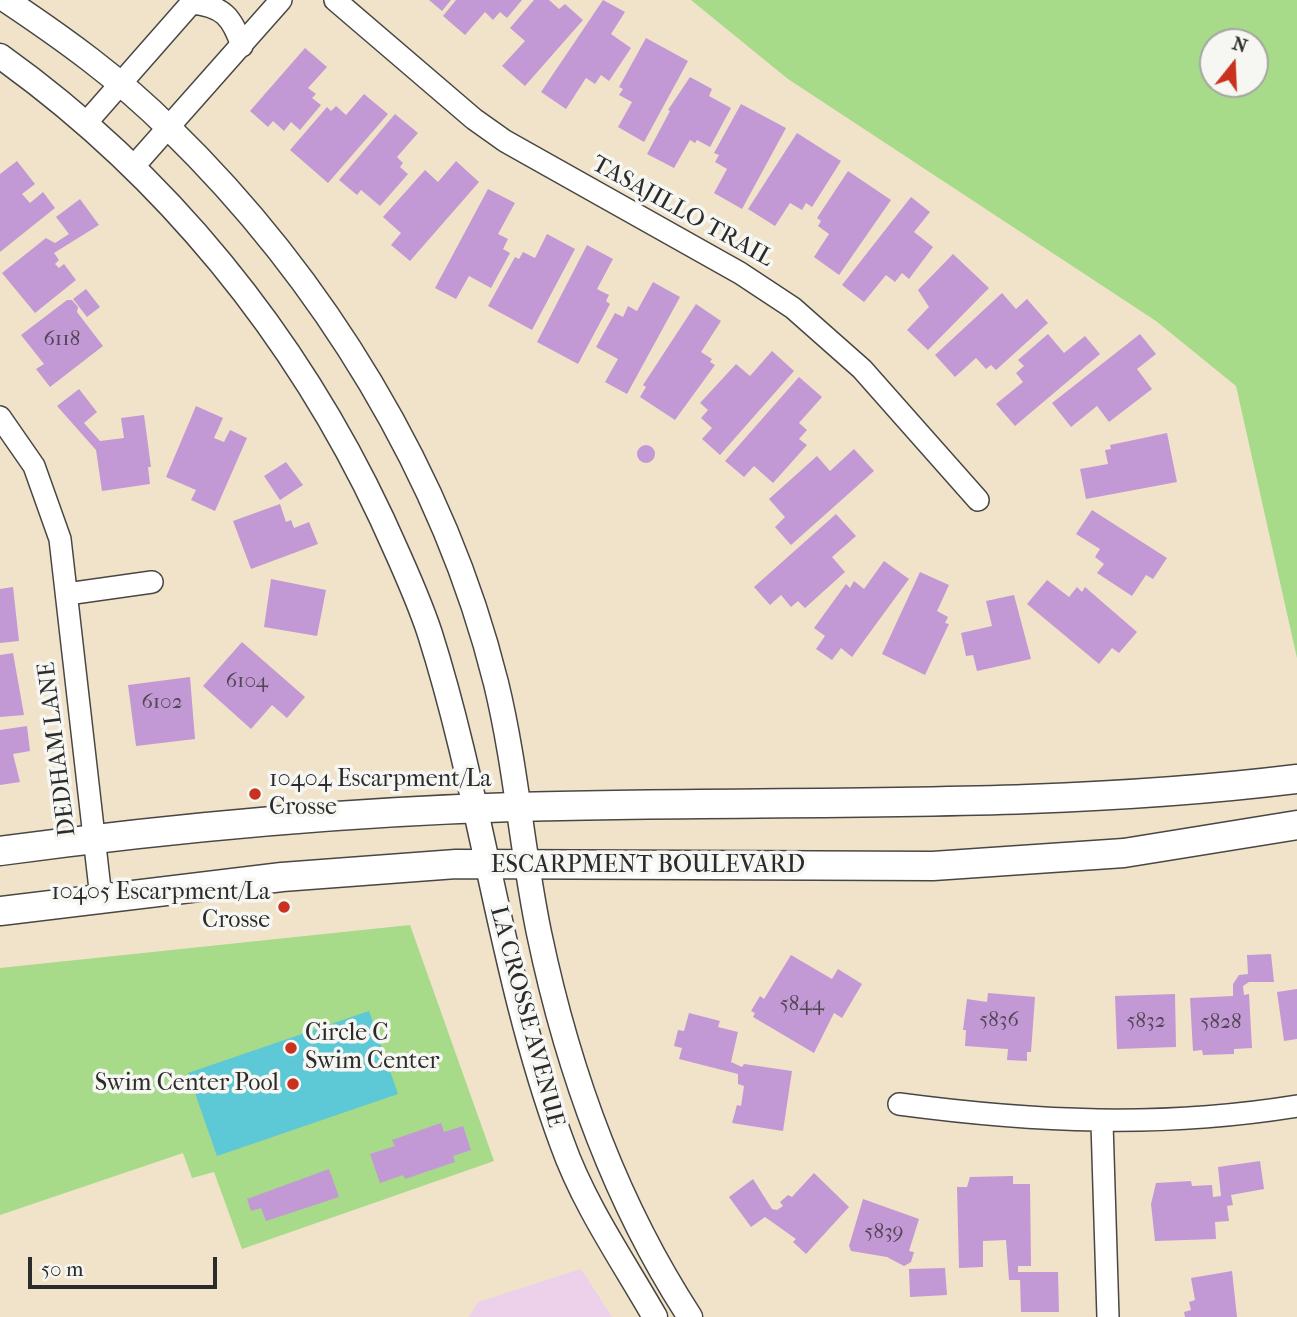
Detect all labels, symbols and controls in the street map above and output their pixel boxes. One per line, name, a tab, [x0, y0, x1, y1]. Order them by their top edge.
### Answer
north arrow	[1199, 28, 1269, 98]
text: N	[1230, 32, 1250, 58]
street label: TASAJILLO TRAIL	[586, 150, 778, 274]
house number: 6118	[44, 327, 80, 353]
street label: DEDHAM LANE	[33, 660, 83, 838]
house number: 6104	[226, 669, 268, 695]
house number: 6102	[141, 690, 183, 716]
place label: 10404 Escarpment/La Crosse	[269, 766, 491, 822]
marker: 10404 Escarpment/La Crosse	[247, 786, 263, 802]
street label: ESCARPMENT BOULEVARD	[491, 852, 805, 880]
place label: 10405 Escarpment/La Crosse	[51, 879, 270, 935]
marker: 10405 Escarpment/La Crosse	[276, 899, 292, 915]
street label: LA CROSSE AVENUE	[483, 903, 569, 1131]
house number: 5844	[780, 992, 824, 1018]
house number: 5836	[979, 1008, 1019, 1034]
house number: 5832	[1126, 1009, 1166, 1035]
house number: 5828	[1201, 1010, 1241, 1036]
place label: Circle C Swim Center	[305, 1020, 439, 1076]
marker: Circle C Swim Center	[283, 1040, 299, 1056]
place label: Swim Center Pool	[95, 1070, 279, 1098]
marker: Swim Center Pool	[285, 1076, 301, 1092]
house number: 5839	[864, 1220, 904, 1246]
scale bar	[32, 1244, 220, 1288]
text: 50 m	[41, 1257, 84, 1281]

